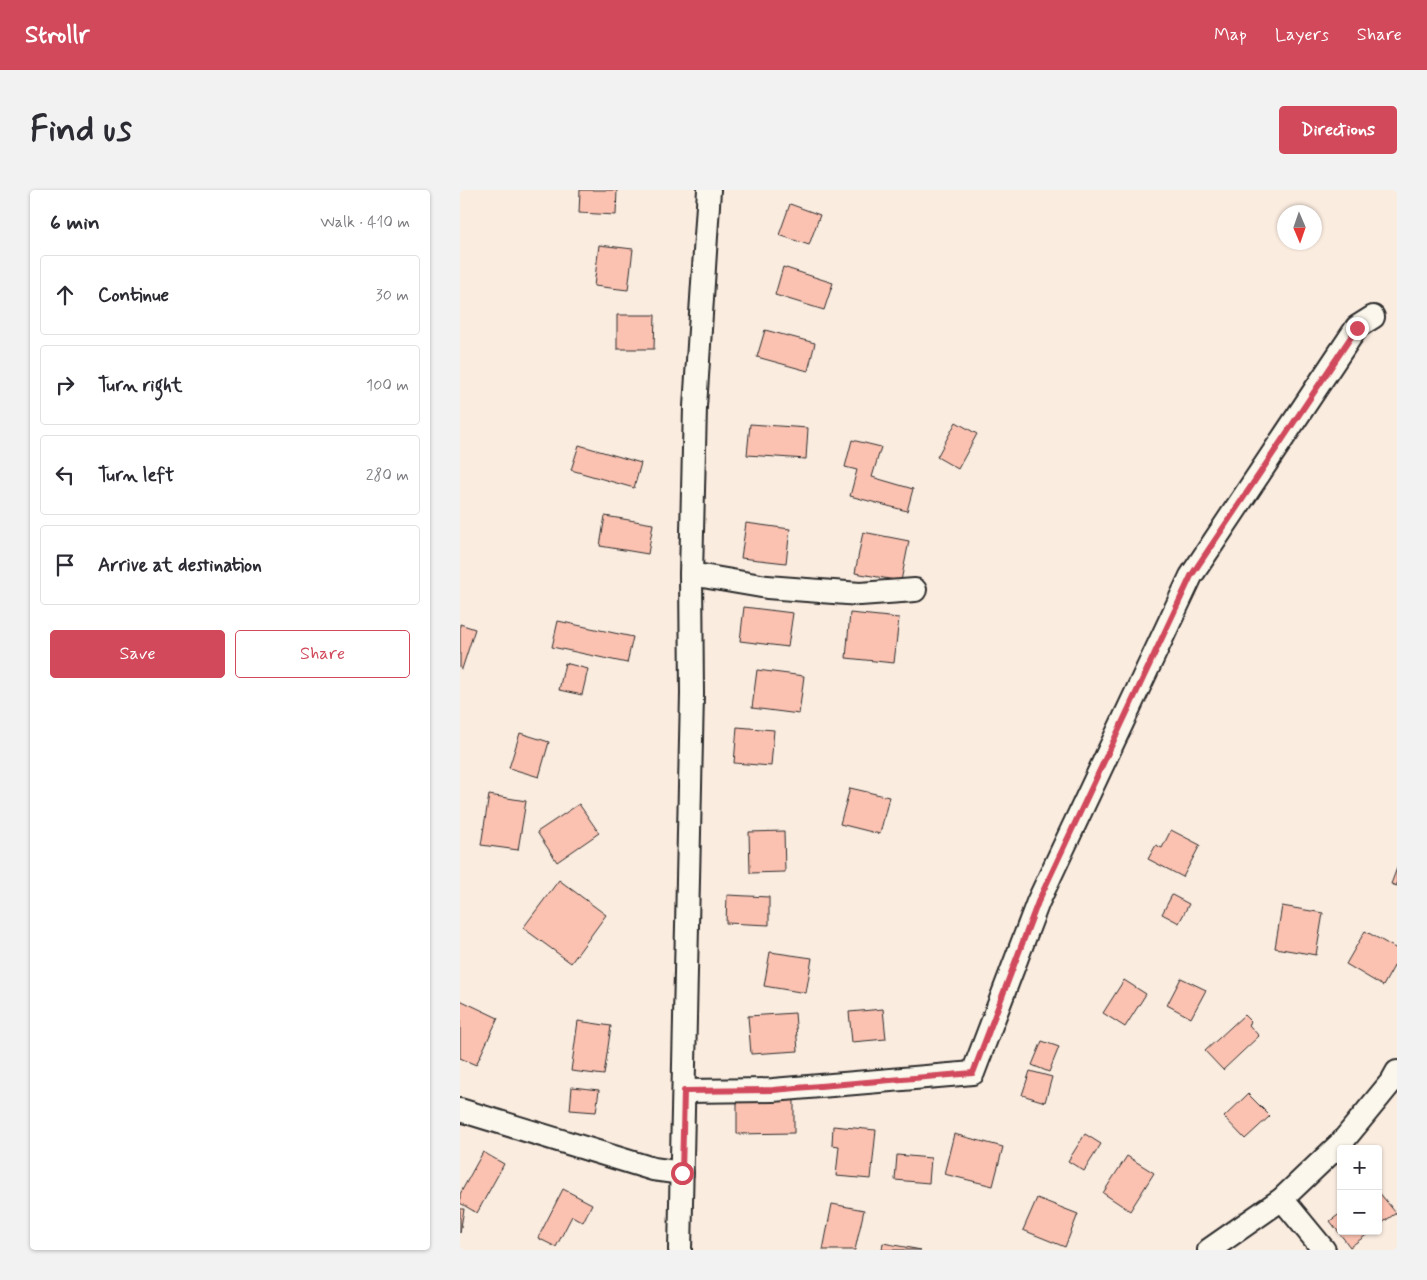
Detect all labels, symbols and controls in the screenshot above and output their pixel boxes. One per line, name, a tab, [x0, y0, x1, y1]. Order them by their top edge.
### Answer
text: Strollr	[25, 20, 89, 51]
text: Map	[1214, 23, 1247, 47]
text: Layers	[1275, 23, 1329, 47]
text: Share	[1357, 23, 1402, 47]
button: Directions	[1279, 106, 1397, 154]
text: Find us	[30, 107, 132, 153]
north arrow	[1277, 205, 1322, 250]
text: 6 min	[50, 209, 100, 237]
text: Walk · 410 m	[320, 212, 410, 233]
icon: ahead	[51, 281, 79, 309]
text: Continue	[98, 283, 169, 308]
text: 30 m	[376, 285, 409, 306]
route end	[1346, 317, 1369, 340]
icon: right	[51, 371, 79, 399]
text: Turn right	[98, 373, 182, 398]
text: 100 m	[366, 375, 409, 396]
icon: left	[51, 461, 79, 489]
text: Turn left	[98, 463, 174, 488]
text: 280 m	[366, 465, 409, 486]
icon: arrive	[51, 551, 79, 579]
text: Arrive at destination	[98, 553, 262, 578]
button: Save	[50, 630, 225, 678]
button: Share	[235, 630, 410, 678]
map controls	[1337, 1145, 1382, 1235]
button: +	[1337, 1145, 1382, 1190]
route start	[671, 1162, 694, 1185]
button: −	[1337, 1190, 1382, 1235]

